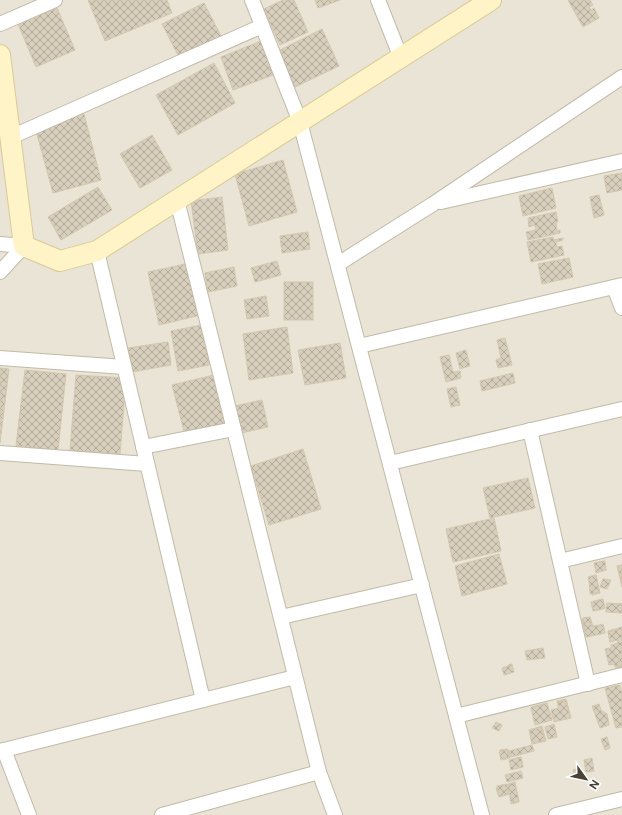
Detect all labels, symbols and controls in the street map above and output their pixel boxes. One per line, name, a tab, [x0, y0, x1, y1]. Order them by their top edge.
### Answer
north arrow	[566, 759, 606, 799]
text: N	[587, 778, 602, 791]

